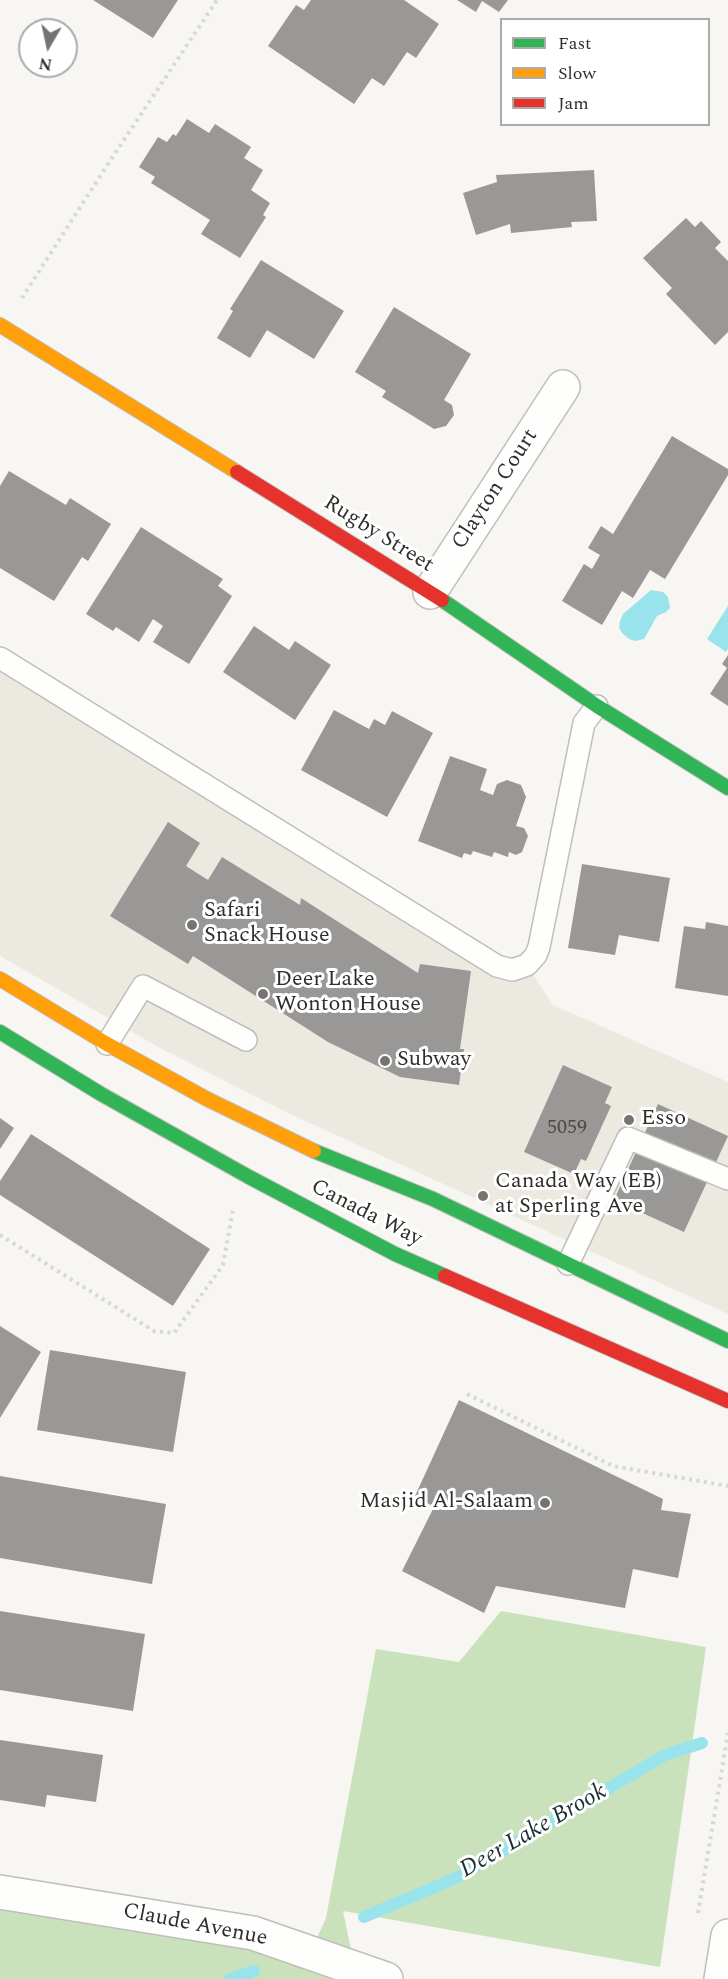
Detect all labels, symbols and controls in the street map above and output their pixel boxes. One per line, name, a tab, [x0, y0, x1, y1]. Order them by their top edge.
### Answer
north arrow	[18, 18, 78, 78]
legend	[500, 18, 710, 126]
text: Fast	[558, 30, 591, 57]
text: N	[37, 51, 54, 77]
text: Slow	[558, 60, 596, 87]
text: Jam	[558, 90, 589, 117]
street label: Clayton Court	[447, 425, 545, 555]
street label: Rugby Street	[318, 491, 438, 579]
place label: Safari Snack House	[204, 899, 330, 950]
marker: Safari Snack House	[185, 918, 199, 932]
place label: Deer Lake Wonton House	[275, 968, 421, 1020]
marker: Deer Lake Wonton House	[256, 987, 270, 1001]
place label: Subway	[397, 1048, 471, 1074]
marker: Subway	[378, 1054, 392, 1068]
place label: Esso	[641, 1107, 686, 1133]
marker: Esso	[622, 1113, 636, 1127]
house number: 5059	[547, 1117, 587, 1141]
place label: Canada Way (EB) at Sperling Ave	[495, 1170, 661, 1222]
street label: Canada Way	[306, 1175, 426, 1253]
marker: Canada Way (EB) at Sperling Ave	[476, 1189, 490, 1203]
place label: Masjid Al-Salaam	[359, 1490, 533, 1516]
marker: Masjid Al-Salaam	[538, 1496, 552, 1510]
water label: Deer Lake Brook	[456, 1778, 612, 1886]
street label: Claude Avenue	[121, 1899, 269, 1953]

